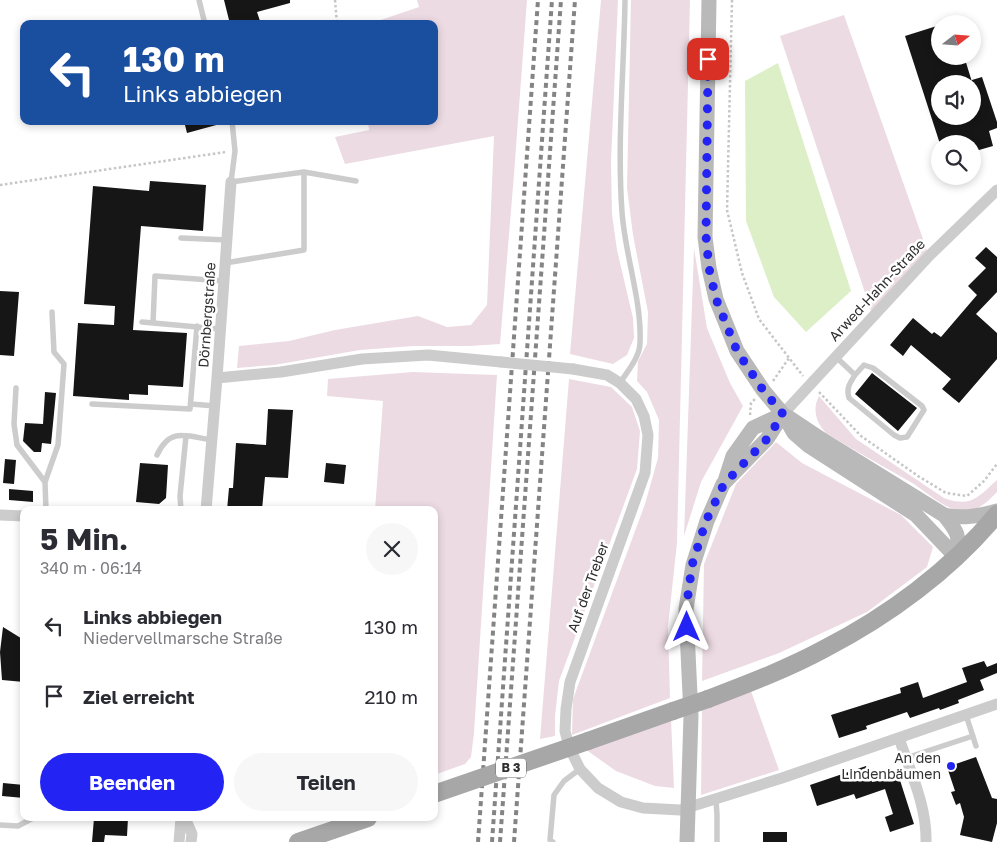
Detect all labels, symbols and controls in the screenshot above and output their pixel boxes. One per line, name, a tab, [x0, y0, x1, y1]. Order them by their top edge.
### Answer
north arrow	[931, 15, 981, 65]
map controls	[931, 15, 981, 185]
text: 130 m	[123, 38, 225, 80]
pin	[687, 38, 729, 80]
icon: left	[40, 40, 105, 105]
icon: arrive	[694, 45, 722, 73]
button: sound	[931, 75, 981, 125]
text: Links abbiegen	[123, 80, 283, 107]
button: search	[931, 135, 981, 185]
street label: Arwed-Hahn-Straße	[825, 235, 928, 344]
street label: Dörnbergstraße	[194, 262, 219, 368]
text: 5 Min.	[40, 521, 128, 557]
button: close	[366, 523, 418, 575]
street label: Auf der Treber	[563, 539, 612, 634]
text: 340 m · 06:14	[40, 558, 142, 578]
position arrow	[660, 600, 712, 652]
text: Links abbiegen	[83, 605, 222, 628]
icon: left	[40, 612, 68, 640]
text: 130 m	[364, 615, 418, 638]
text: Niedervellmarsche Straße	[83, 628, 283, 648]
icon: arrive	[40, 682, 68, 710]
text: Ziel erreicht	[83, 685, 195, 708]
text: 210 m	[364, 685, 418, 708]
place label: An den Lindenbäumen	[841, 749, 941, 782]
button: Beenden	[40, 753, 224, 811]
button: Teilen	[234, 753, 418, 811]
road number: B 3	[496, 758, 526, 778]
marker: An den Lindenbäumen	[945, 760, 957, 772]

